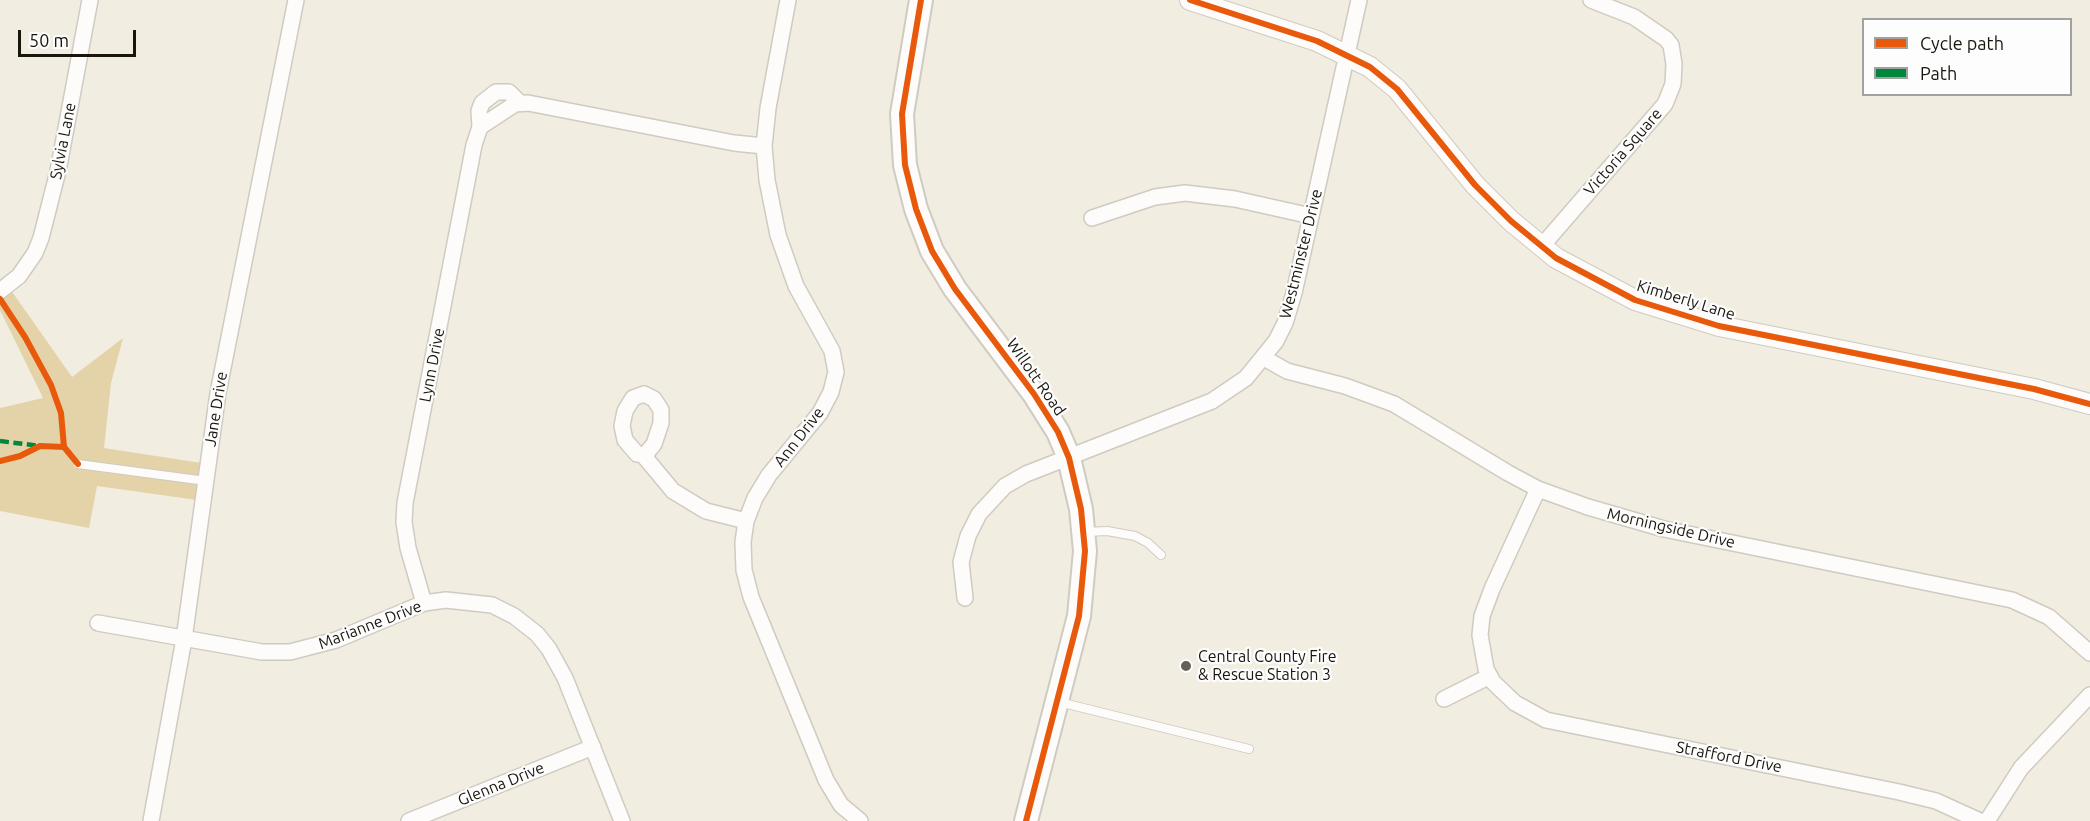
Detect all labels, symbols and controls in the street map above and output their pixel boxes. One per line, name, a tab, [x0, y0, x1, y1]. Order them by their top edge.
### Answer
scale bar	[21, 18, 140, 56]
legend	[1862, 18, 2072, 96]
text: 50 m	[29, 30, 69, 50]
text: Cycle path	[1920, 33, 2004, 53]
text: Path	[1920, 63, 1957, 83]
street label: Sylvia Lane	[46, 101, 80, 181]
street label: Victoria Square	[1580, 104, 1666, 200]
street label: Westminster Drive	[1276, 187, 1326, 321]
street label: Kimberly Lane	[1634, 276, 1738, 324]
street label: Lynn Drive	[415, 326, 449, 404]
street label: Willott Road	[1002, 335, 1070, 419]
street label: Jane Drive	[201, 370, 231, 448]
street label: Ann Drive	[770, 403, 828, 471]
street label: Morningside Drive	[1605, 504, 1737, 552]
street label: Marianne Drive	[316, 597, 424, 653]
place label: Central County Fire & Rescue Station 3	[1198, 647, 1336, 685]
marker: Central County Fire & Rescue Station 3	[1179, 659, 1193, 673]
street label: Strafford Drive	[1674, 737, 1784, 777]
street label: Glenna Drive	[455, 758, 547, 810]

